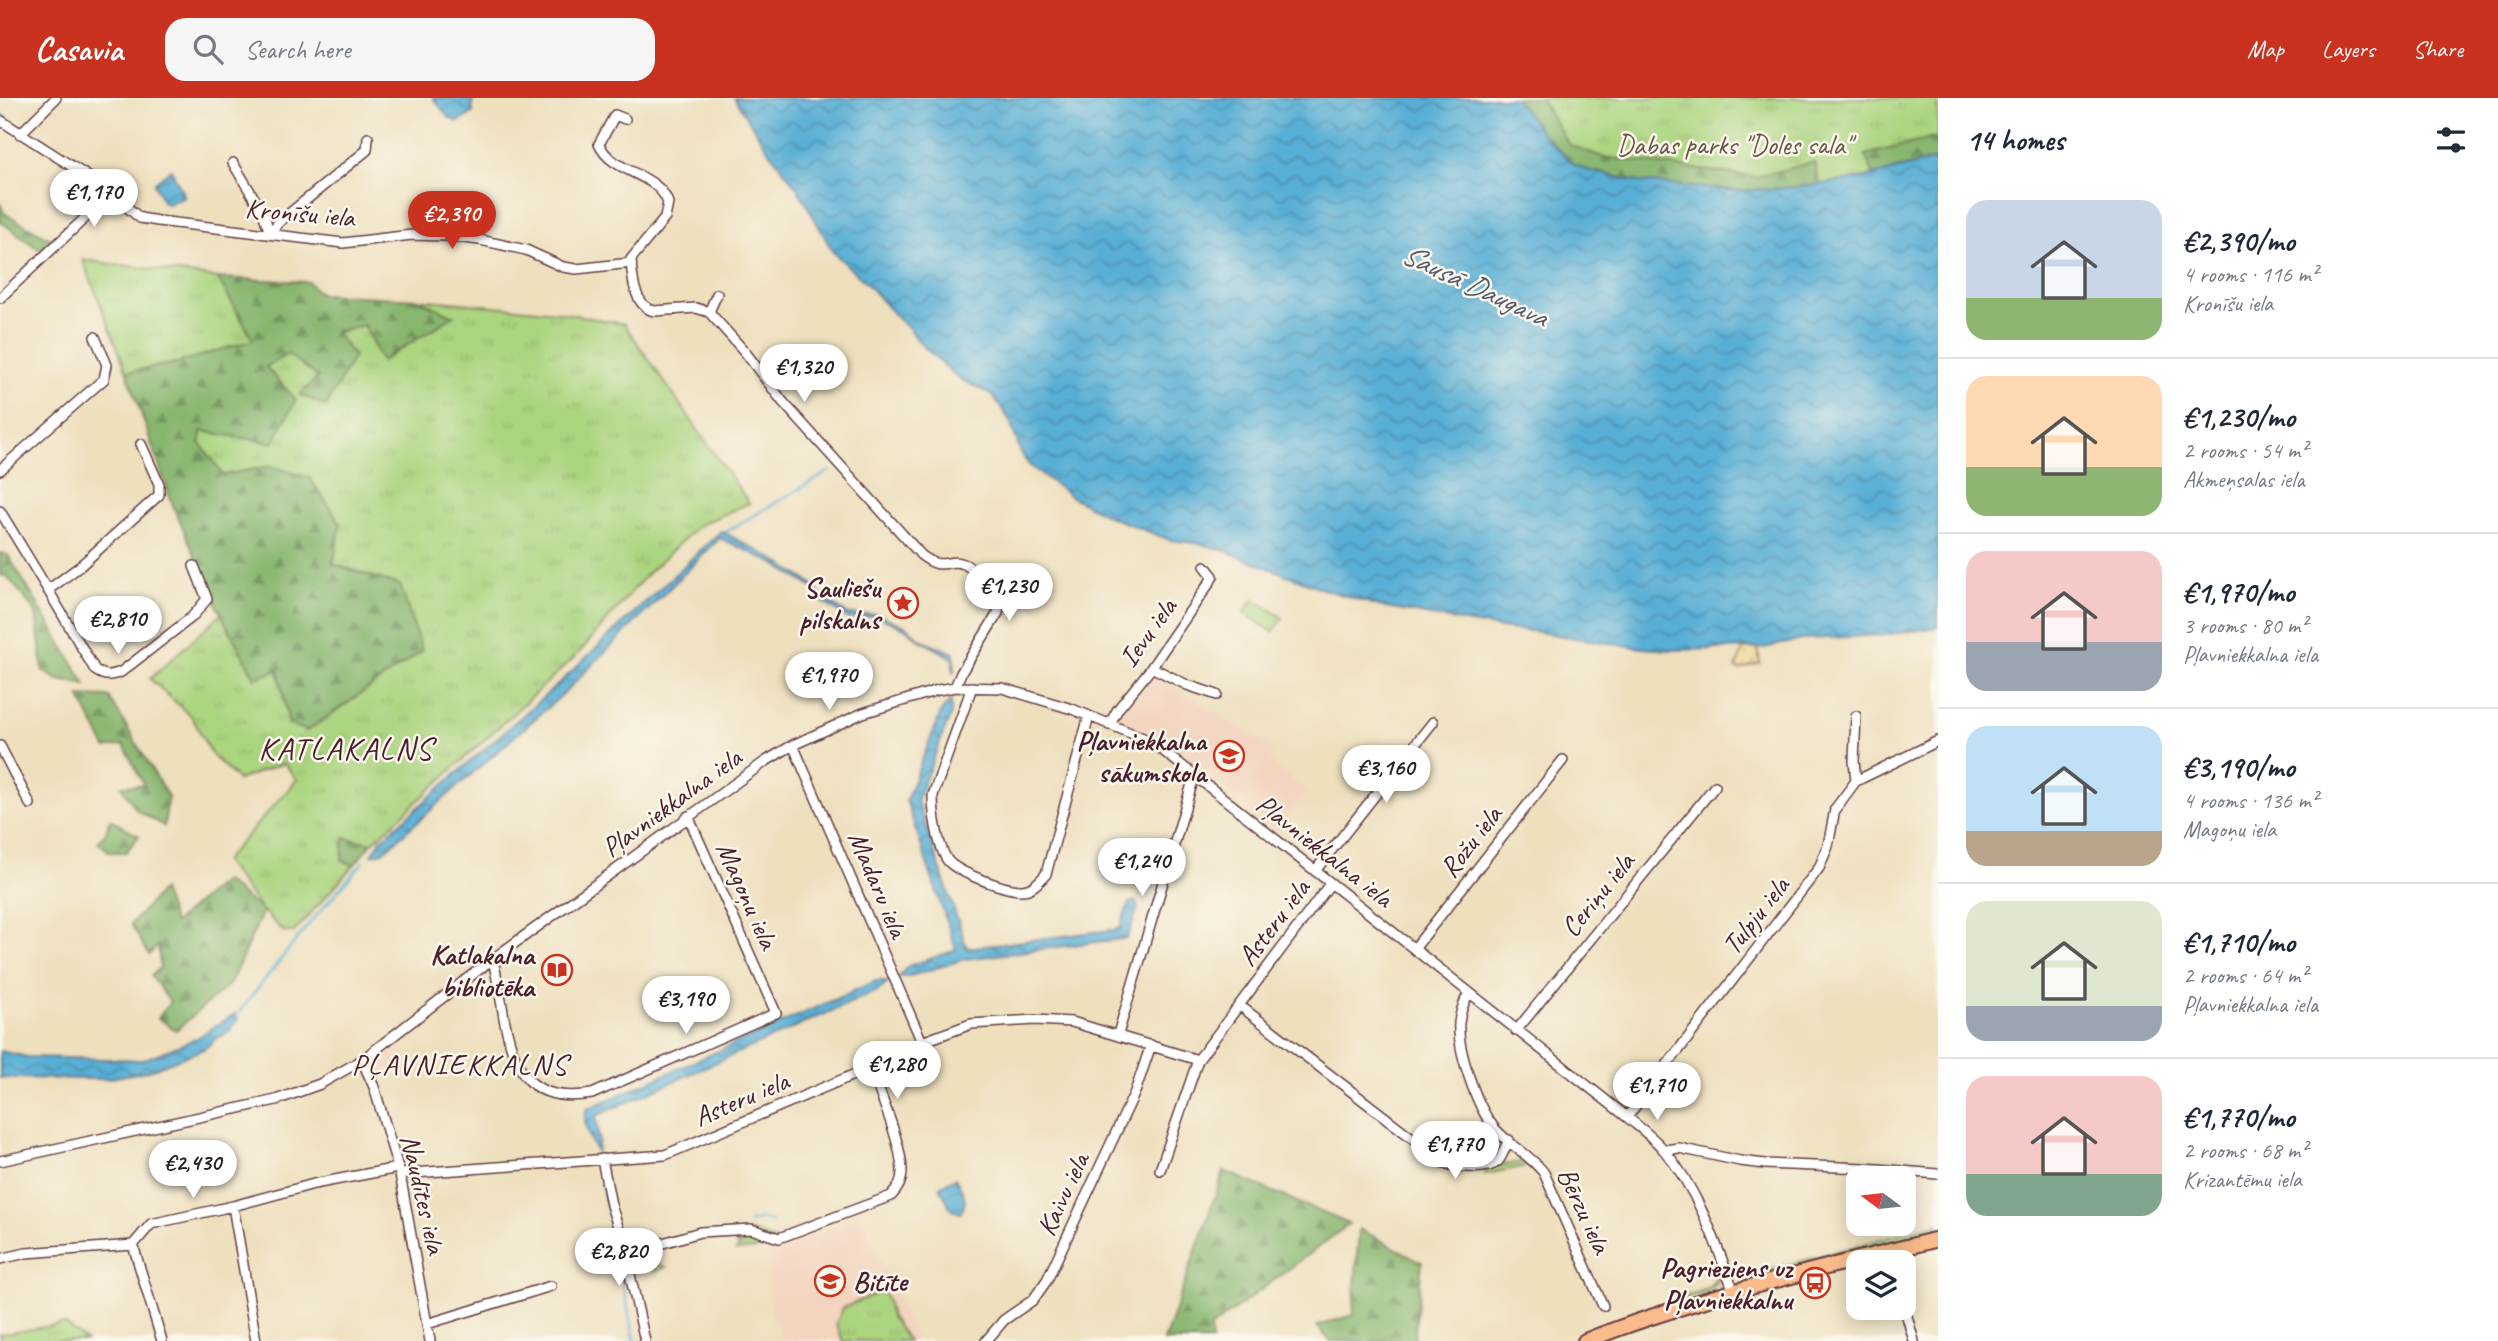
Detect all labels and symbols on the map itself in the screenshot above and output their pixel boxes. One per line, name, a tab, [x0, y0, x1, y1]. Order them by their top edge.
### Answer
park label: Dabas parks "Doles sala"	[1617, 127, 1857, 162]
pin: €1,170	[37, 170, 151, 229]
street label: Kronīšu iela	[244, 190, 358, 235]
pin: €2,390	[395, 192, 509, 251]
water label: Sausā Daugava	[1396, 235, 1557, 337]
pin: €1,320	[747, 344, 861, 404]
pin: €1,230	[952, 564, 1066, 623]
place label: Sauliešu pilskalns	[800, 570, 883, 637]
place icon: Sauliešu pilskalns	[886, 586, 920, 620]
street label: Ievu iela	[1111, 590, 1185, 674]
pin: €2,810	[61, 596, 175, 656]
pin: €1,970	[772, 652, 886, 712]
place label: Pļavniekkalna sākumskola	[1077, 723, 1209, 790]
district label: KATLAKALNS	[259, 728, 438, 769]
street label: Pļavniekkalna iela	[595, 739, 749, 865]
school or university icon: Pļavniekkalna sākumskola	[1212, 739, 1246, 773]
pin: €3,160	[1329, 746, 1443, 805]
street label: Pļavniekkalna iela	[1249, 786, 1402, 916]
street label: Rožu iela	[1431, 797, 1510, 884]
street label: Madaru iela	[840, 826, 918, 945]
street label: Magoņu iela	[709, 836, 787, 956]
pin: €1,240	[1085, 838, 1199, 898]
street label: Ceriņu iela	[1553, 844, 1643, 944]
street label: Tulpju iela	[1714, 868, 1798, 961]
street label: Asteru iela	[1229, 871, 1318, 973]
place label: Katlakalna bibliotēka	[430, 937, 537, 1004]
library icon: Katlakalna bibliotēka	[540, 953, 574, 987]
pin: €3,190	[629, 976, 743, 1036]
pin: €1,280	[840, 1042, 954, 1101]
district label: PĻAVNIEKKALNS	[352, 1045, 572, 1083]
street label: Asteru iela	[689, 1062, 795, 1134]
pin: €1,710	[1600, 1062, 1714, 1122]
pin: €1,770	[1398, 1122, 1512, 1181]
street label: Naudītes iela	[393, 1131, 455, 1259]
pin: €2,430	[136, 1140, 250, 1200]
street label: Kaivu iela	[1028, 1145, 1098, 1241]
street label: Bērzu iela	[1549, 1162, 1620, 1260]
north arrow	[1846, 1166, 1916, 1236]
pin: €2,820	[562, 1228, 676, 1288]
place label: Pagrieziens uz Pļavniekkalnu	[1660, 1250, 1795, 1317]
school or university icon: Bitīte	[813, 1264, 847, 1298]
place label: Bitīte	[853, 1264, 909, 1299]
bus stop icon: Pagrieziens uz Pļavniekkalnu	[1798, 1266, 1832, 1300]

